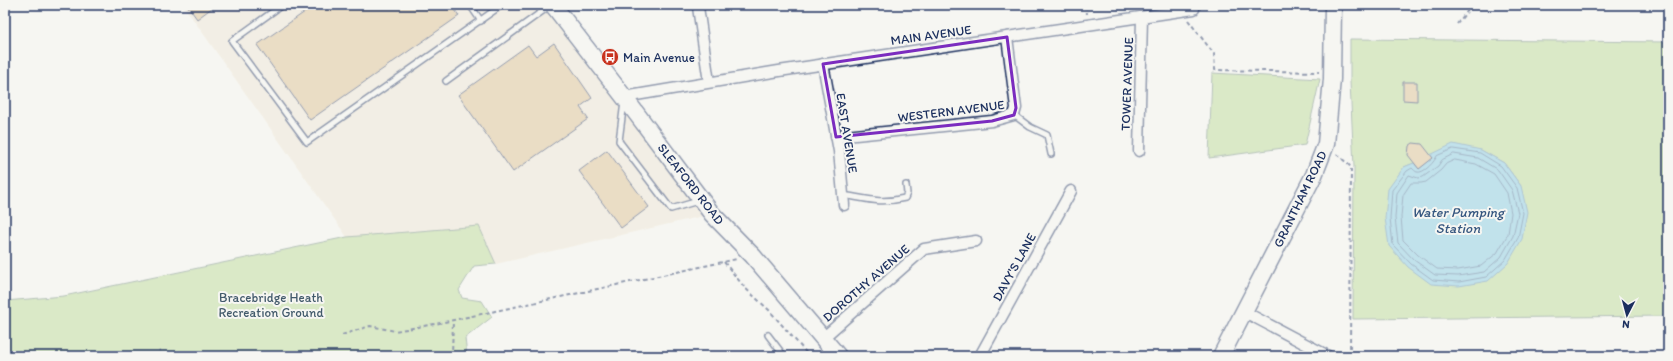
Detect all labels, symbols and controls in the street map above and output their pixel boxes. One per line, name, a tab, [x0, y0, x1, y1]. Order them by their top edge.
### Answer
street label: MAIN AVENUE	[890, 22, 972, 48]
street label: TOWER AVENUE	[1118, 37, 1136, 131]
bus stop icon: Main Avenue	[600, 47, 620, 67]
place label: Main Avenue	[623, 50, 695, 65]
street label: EAST AVENUE	[833, 92, 861, 174]
street label: WESTERN AVENUE	[897, 97, 1005, 125]
street label: SLEAFORD ROAD	[655, 140, 728, 228]
street label: GRANTHAM ROAD	[1270, 148, 1330, 250]
water label: Water Pumping Station	[1412, 204, 1506, 237]
street label: DAVY'S LANE	[989, 230, 1039, 304]
street label: DOROTHY AVENUE	[820, 241, 912, 325]
park label: Bracebridge Heath Recreation Ground	[218, 290, 324, 320]
north arrow	[1607, 295, 1647, 335]
text: N	[1622, 318, 1630, 331]

